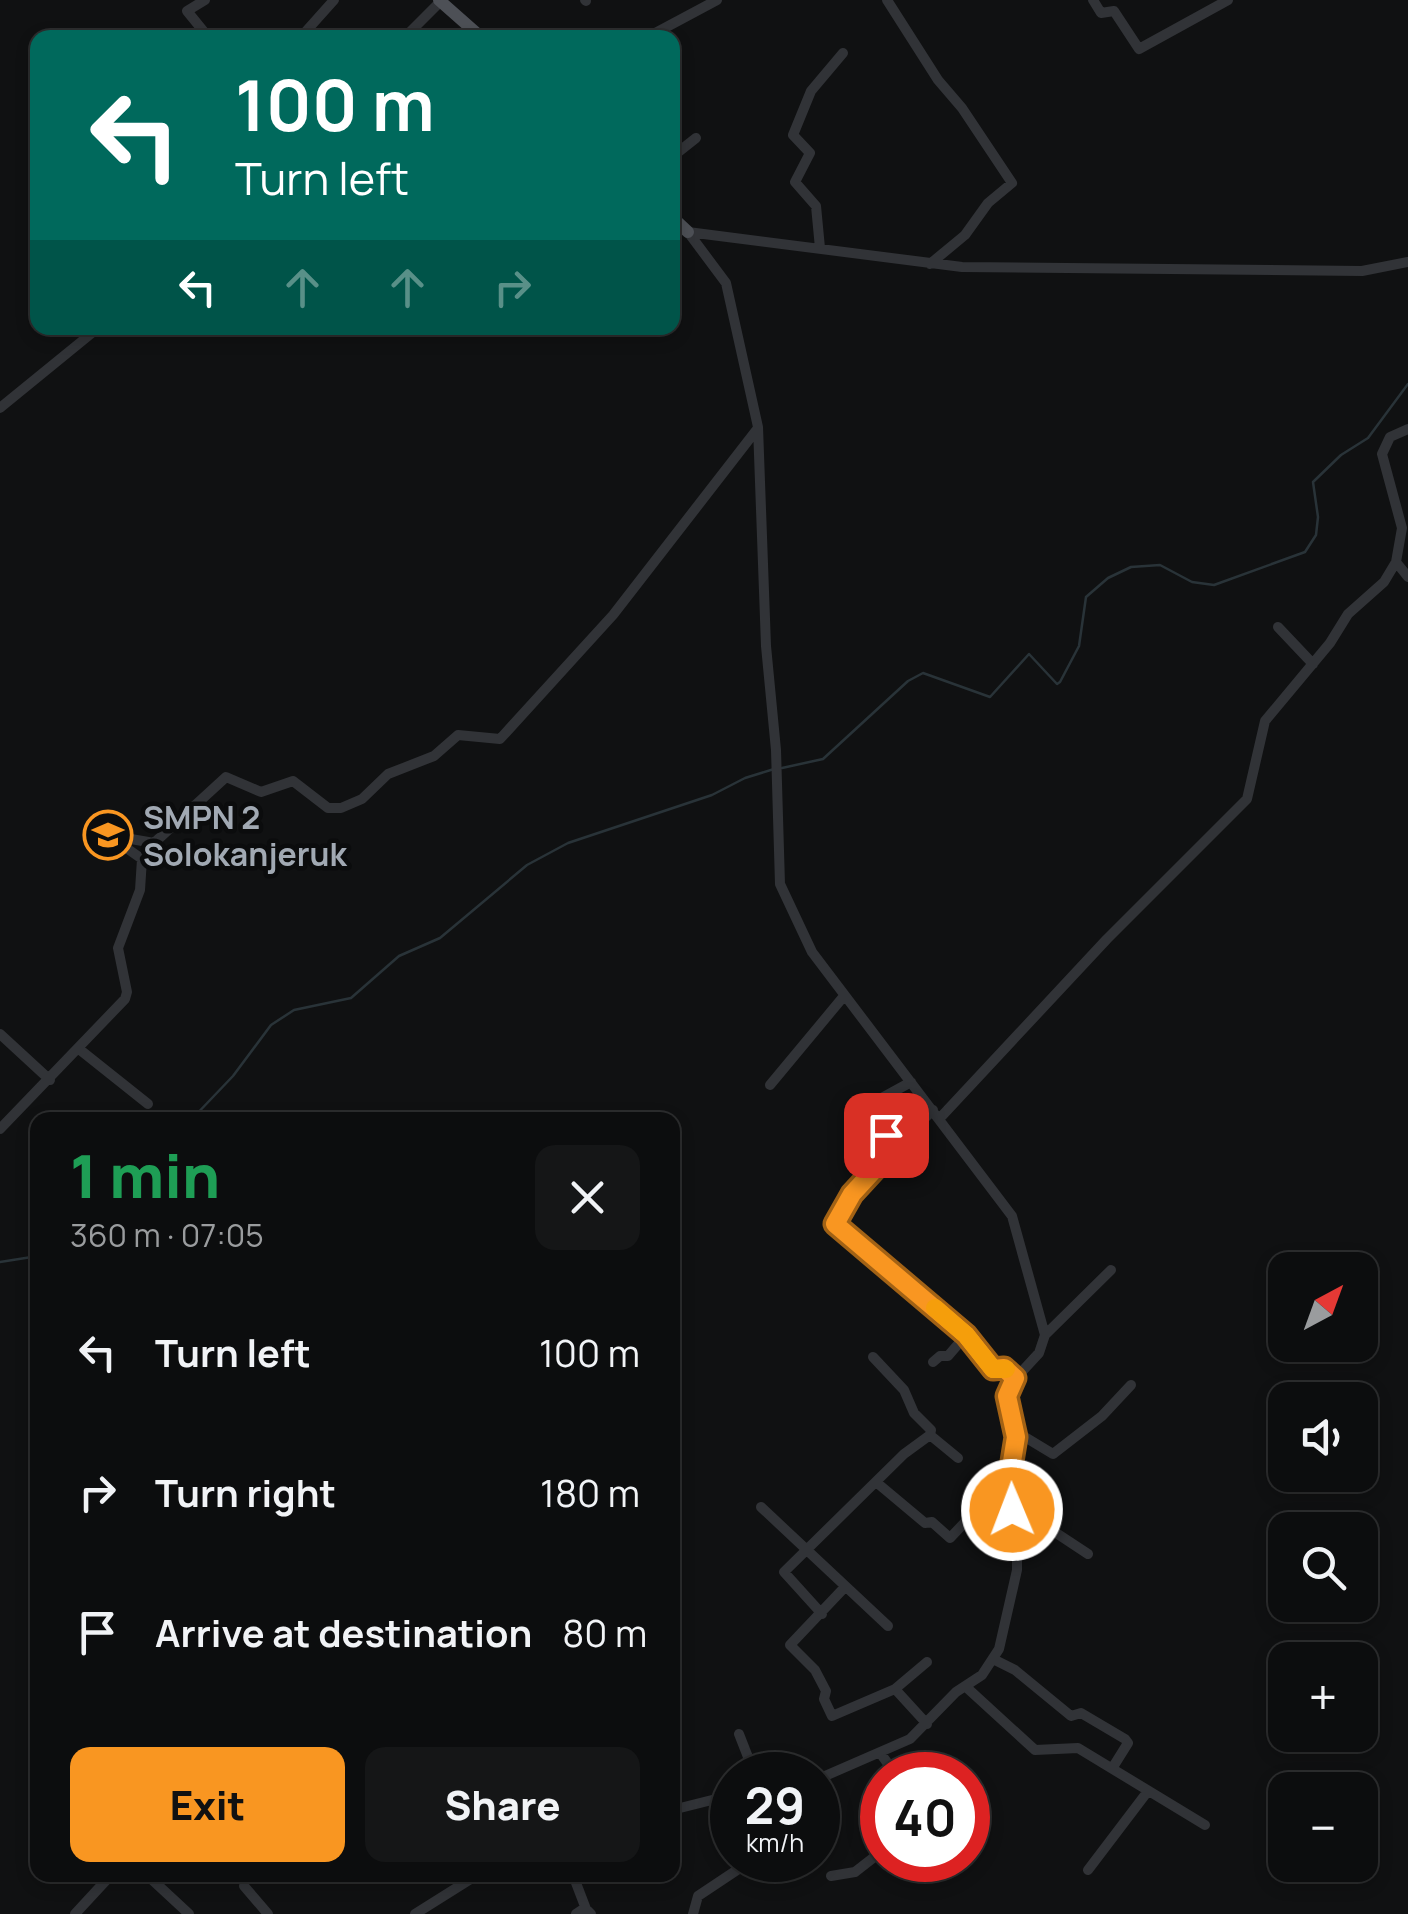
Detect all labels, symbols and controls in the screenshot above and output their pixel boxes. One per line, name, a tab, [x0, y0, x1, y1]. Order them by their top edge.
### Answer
text: 100 m	[235, 56, 435, 152]
icon: left	[70, 70, 200, 200]
text: Turn left	[235, 147, 409, 209]
icon: left	[170, 260, 225, 315]
icon: ahead	[275, 260, 330, 315]
icon: ahead	[380, 260, 435, 315]
icon: right	[485, 260, 540, 315]
place label: SMPN 2 Solokanjeruk	[143, 795, 348, 876]
school or university icon: SMPN 2 Solokanjeruk	[82, 809, 134, 861]
pin	[844, 1093, 929, 1178]
icon: arrive	[859, 1108, 914, 1163]
text: 1 min	[70, 1134, 220, 1216]
button: close	[535, 1145, 640, 1250]
text: 360 m · 07:05	[70, 1213, 264, 1257]
north arrow	[1268, 1252, 1378, 1362]
map controls	[1268, 1252, 1378, 1882]
icon: left	[70, 1325, 125, 1380]
text: Turn left	[155, 1326, 311, 1378]
text: 100 m	[539, 1326, 640, 1378]
button: sound	[1268, 1382, 1378, 1492]
position arrow	[960, 1458, 1064, 1562]
icon: right	[70, 1465, 125, 1520]
text: Turn right	[155, 1466, 336, 1518]
text: 180 m	[540, 1466, 640, 1518]
button: search	[1268, 1512, 1378, 1622]
icon: arrive	[70, 1605, 125, 1660]
text: Arrive at destination	[155, 1606, 532, 1658]
text: 80 m	[562, 1606, 647, 1658]
button: +	[1268, 1642, 1378, 1752]
button: Exit	[70, 1747, 345, 1862]
button: Share	[365, 1747, 640, 1862]
speed limit sign: 40	[860, 1752, 990, 1882]
text: 29	[745, 1771, 805, 1839]
button: −	[1268, 1772, 1378, 1882]
text: km/h	[746, 1825, 804, 1860]

